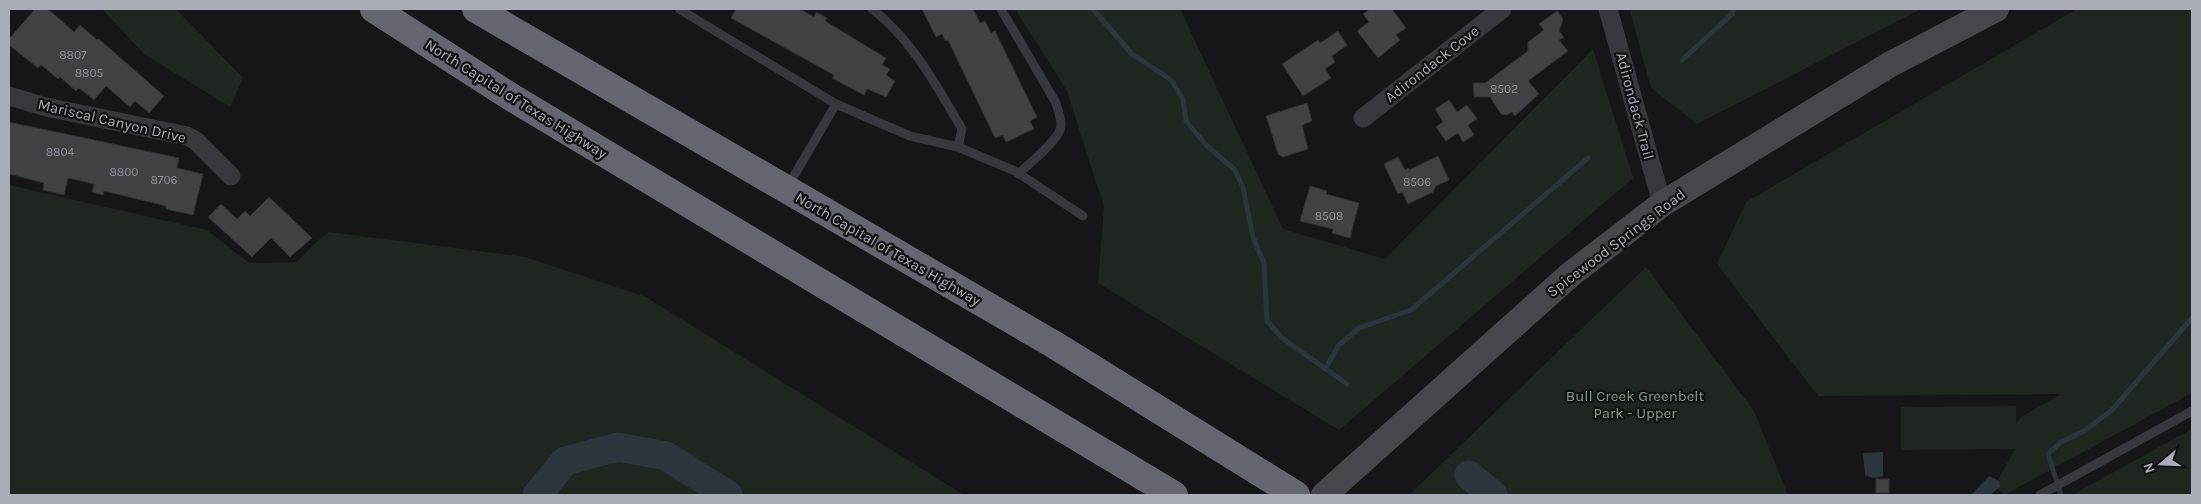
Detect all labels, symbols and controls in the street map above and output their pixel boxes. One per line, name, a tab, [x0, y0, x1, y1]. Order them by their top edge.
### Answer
street label: Adirondack Cove	[1381, 22, 1483, 106]
street label: North Capital of Texas Highway	[422, 35, 610, 163]
house number: 8807	[59, 48, 87, 62]
street label: Adirondack Trail	[1612, 50, 1658, 162]
house number: 8805	[75, 66, 104, 80]
house number: 8502	[1490, 82, 1518, 96]
street label: Mariscal Canyon Drive	[36, 95, 188, 147]
house number: 8804	[46, 145, 75, 159]
house number: 8800	[110, 165, 139, 179]
house number: 8706	[150, 173, 178, 187]
house number: 8506	[1403, 175, 1431, 189]
street label: Spicewood Springs Road	[1543, 185, 1689, 301]
street label: North Capital of Texas Highway	[792, 188, 984, 310]
house number: 8508	[1315, 209, 1343, 223]
park label: Bull Creek Greenbelt Park - Upper	[1566, 387, 1705, 422]
north arrow	[2136, 439, 2186, 489]
text: N	[2140, 461, 2159, 476]

